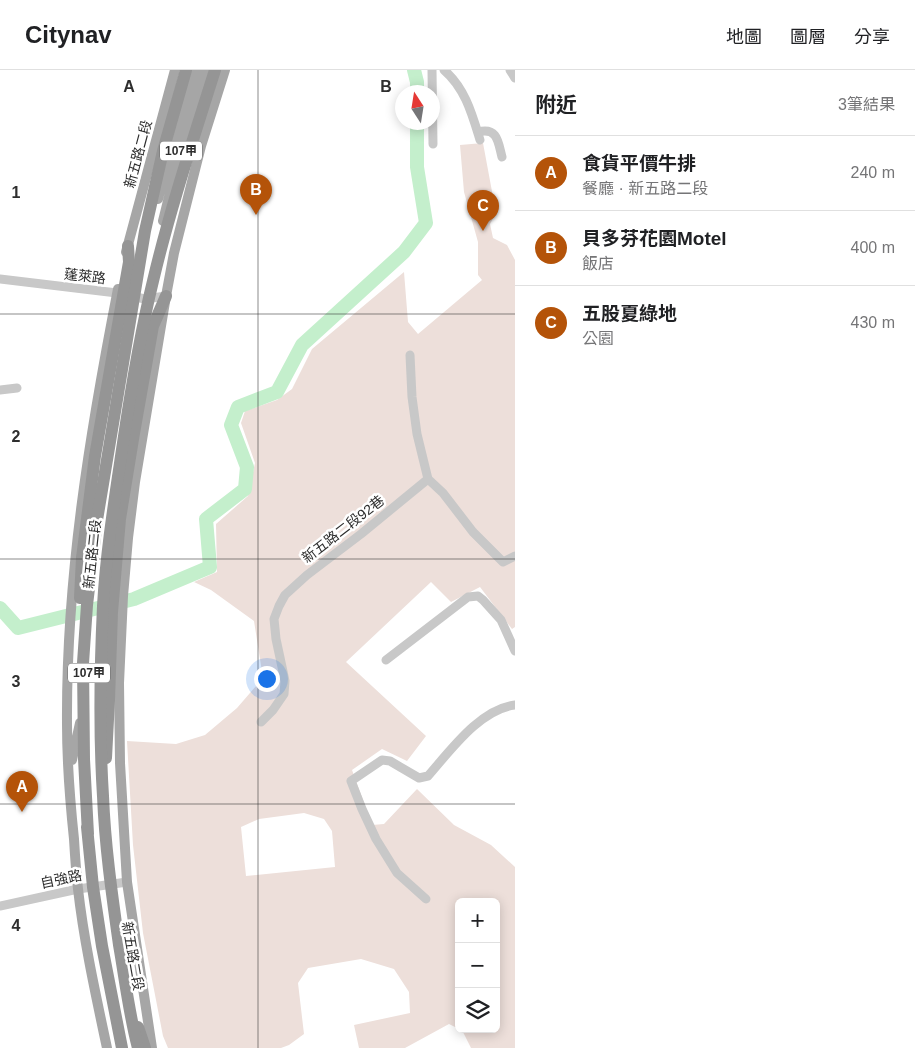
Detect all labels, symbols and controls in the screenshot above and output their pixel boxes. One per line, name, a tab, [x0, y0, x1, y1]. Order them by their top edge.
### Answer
text: Citynav	[25, 21, 112, 48]
text: 地圖	[726, 27, 762, 47]
text: 圖層	[790, 27, 826, 47]
text: 分享	[854, 27, 890, 47]
text: A	[123, 78, 135, 95]
text: B	[380, 78, 392, 95]
north arrow	[395, 85, 440, 130]
text: 附近	[535, 93, 577, 116]
text: 3筆結果	[838, 96, 895, 113]
street label: 新五路二段	[121, 118, 155, 190]
road number: 107甲	[160, 142, 202, 160]
text: 食貨平價牛排	[582, 153, 696, 174]
text: A	[545, 164, 557, 181]
text: 240 m	[851, 164, 895, 181]
pin: B	[240, 174, 272, 215]
text: 餐廳 · 新五路二段	[582, 180, 708, 197]
text: 1	[12, 184, 21, 201]
pin: C	[467, 190, 499, 231]
text: 貝多芬花園Motel	[582, 228, 727, 249]
text: B	[545, 239, 557, 256]
text: 400 m	[851, 239, 895, 256]
text: 飯店	[582, 255, 614, 272]
street label: 蓬萊路	[63, 266, 107, 286]
text: 五股夏綠地	[582, 303, 677, 324]
text: C	[545, 314, 557, 331]
text: 430 m	[851, 314, 895, 331]
text: 公園	[582, 330, 614, 347]
text: 2	[12, 428, 21, 445]
street label: 新五路二段92巷	[299, 492, 387, 566]
street label: 新五路二段	[80, 518, 104, 590]
road number: 107甲	[68, 664, 110, 682]
your location	[254, 666, 280, 692]
text: 3	[12, 673, 21, 690]
pin: A	[6, 771, 38, 812]
street label: 自強路	[39, 867, 83, 891]
map controls	[455, 898, 500, 1033]
button: +	[455, 898, 500, 943]
text: 4	[12, 917, 21, 934]
street label: 新五路二段	[119, 920, 147, 992]
button: −	[455, 943, 500, 988]
button: layers	[455, 988, 500, 1033]

